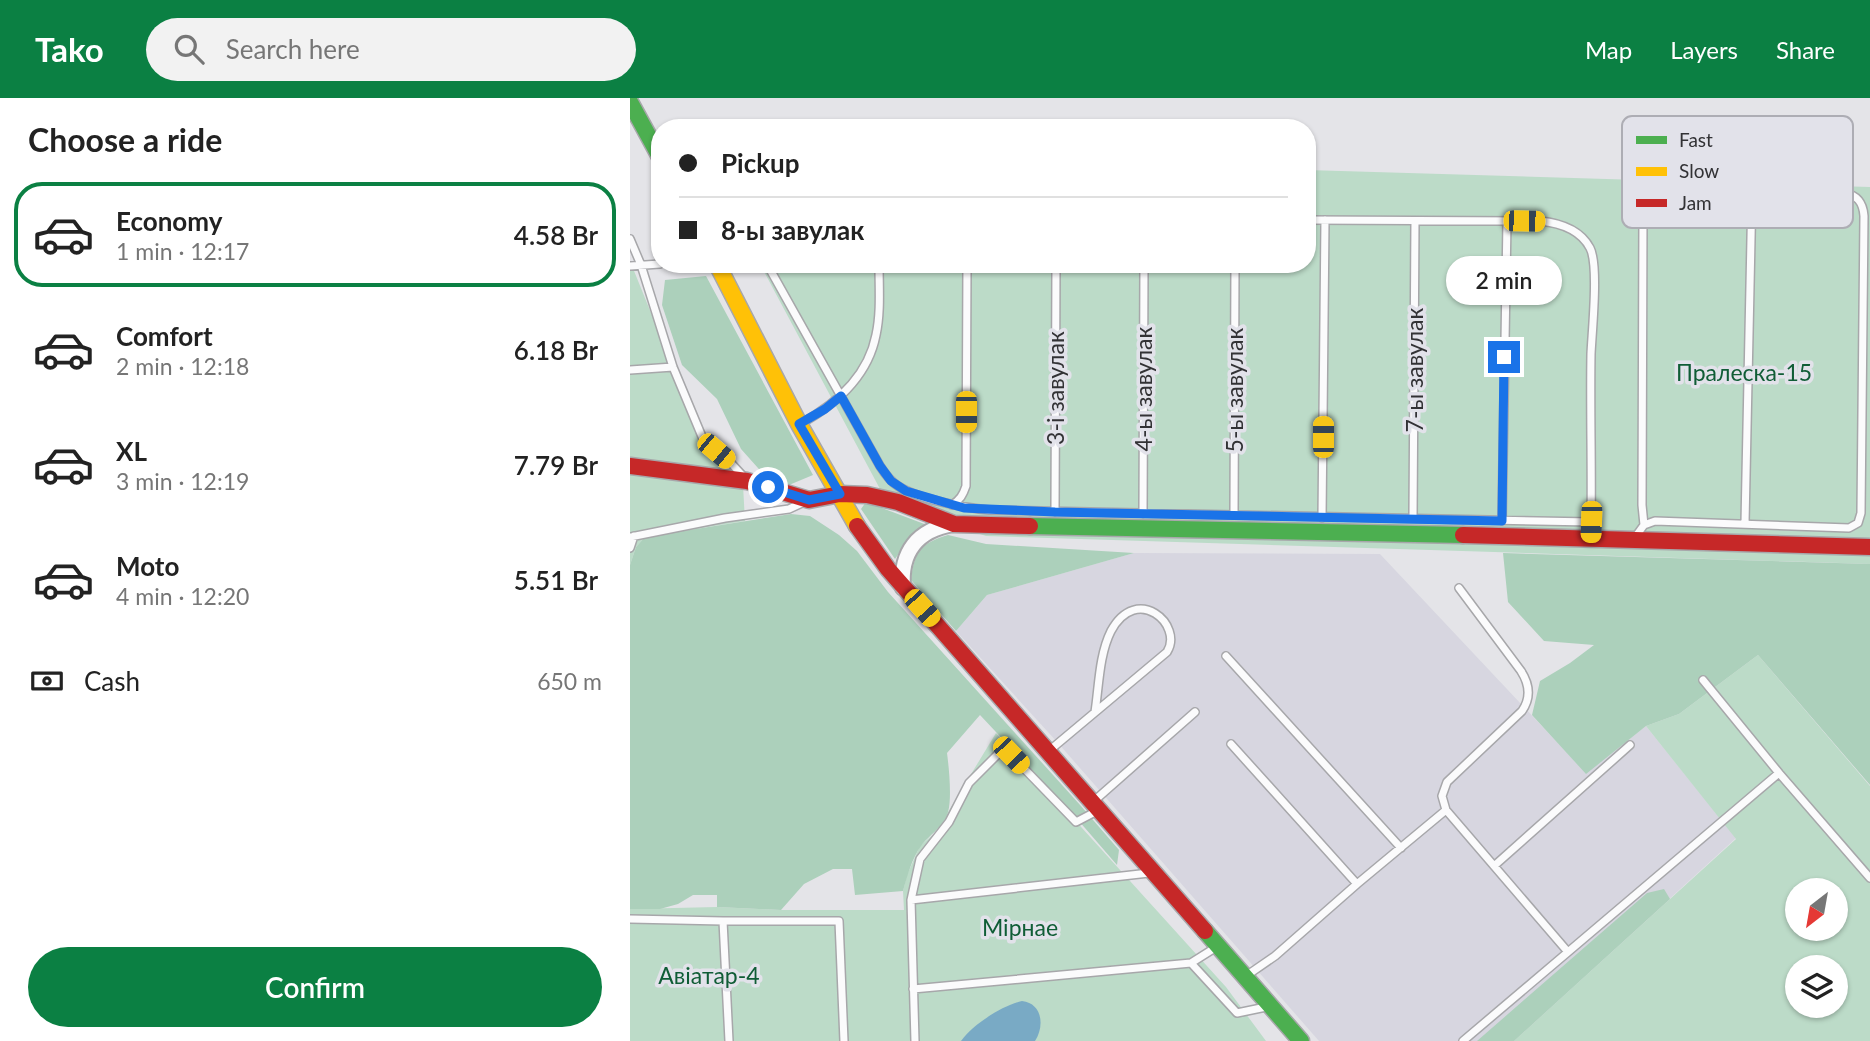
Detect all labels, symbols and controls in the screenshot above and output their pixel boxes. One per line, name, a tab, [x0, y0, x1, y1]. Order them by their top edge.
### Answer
search box	[146, 18, 636, 81]
text: Tako	[35, 29, 104, 69]
icon: search	[170, 30, 208, 68]
text: Search here	[226, 33, 360, 65]
text: Map	[1585, 35, 1632, 64]
text: Layers	[1670, 35, 1738, 64]
text: Share	[1776, 35, 1835, 64]
legend	[1622, 116, 1853, 228]
text: Choose a ride	[28, 120, 222, 159]
text: Fast	[1679, 128, 1713, 151]
text: Pickup	[721, 147, 800, 179]
text: Slow	[1679, 159, 1719, 182]
text: Jam	[1679, 191, 1712, 214]
icon: car	[32, 203, 95, 266]
text: Economy	[116, 205, 222, 237]
car	[1503, 210, 1546, 232]
text: 8-ы завулак	[721, 214, 864, 246]
text: 4.58 Br	[514, 219, 598, 251]
text: 1 min · 12:17	[116, 237, 249, 265]
callout: 2 min	[1446, 256, 1562, 304]
text: 2 min	[1476, 266, 1532, 294]
street label: 7-ы завулак	[1400, 307, 1428, 432]
icon: car	[32, 318, 95, 381]
text: Comfort	[116, 320, 213, 352]
street label: 4-ы завулак	[1129, 326, 1157, 451]
street label: 5-ы завулак	[1220, 327, 1248, 452]
street label: 3-і завулак	[1041, 331, 1069, 445]
text: 6.18 Br	[514, 334, 598, 366]
route end	[1488, 341, 1520, 373]
text: 2 min · 12:18	[116, 352, 249, 380]
park label: Пралеска-15	[1676, 358, 1812, 386]
car	[956, 391, 977, 433]
car	[1313, 416, 1334, 458]
car	[694, 429, 739, 473]
icon: car	[32, 433, 95, 496]
text: XL	[116, 435, 147, 467]
text: 7.79 Br	[514, 449, 598, 481]
text: 3 min · 12:19	[116, 467, 249, 495]
route start	[752, 471, 784, 503]
car	[1580, 501, 1603, 543]
icon: car	[32, 548, 95, 611]
text: Moto	[116, 550, 179, 582]
text: 5.51 Br	[514, 564, 598, 596]
text: 4 min · 12:20	[116, 582, 249, 610]
car	[901, 585, 944, 631]
icon: cash	[28, 662, 66, 700]
text: Cash	[84, 665, 140, 697]
text: 650 m	[537, 667, 602, 695]
car	[989, 733, 1034, 777]
north arrow	[1785, 878, 1848, 942]
map controls	[1785, 878, 1848, 1018]
park label: Мірнае	[982, 913, 1058, 941]
button: Confirm	[28, 947, 602, 1027]
button: layers	[1785, 955, 1848, 1018]
park label: Авіатар-4	[658, 961, 760, 989]

